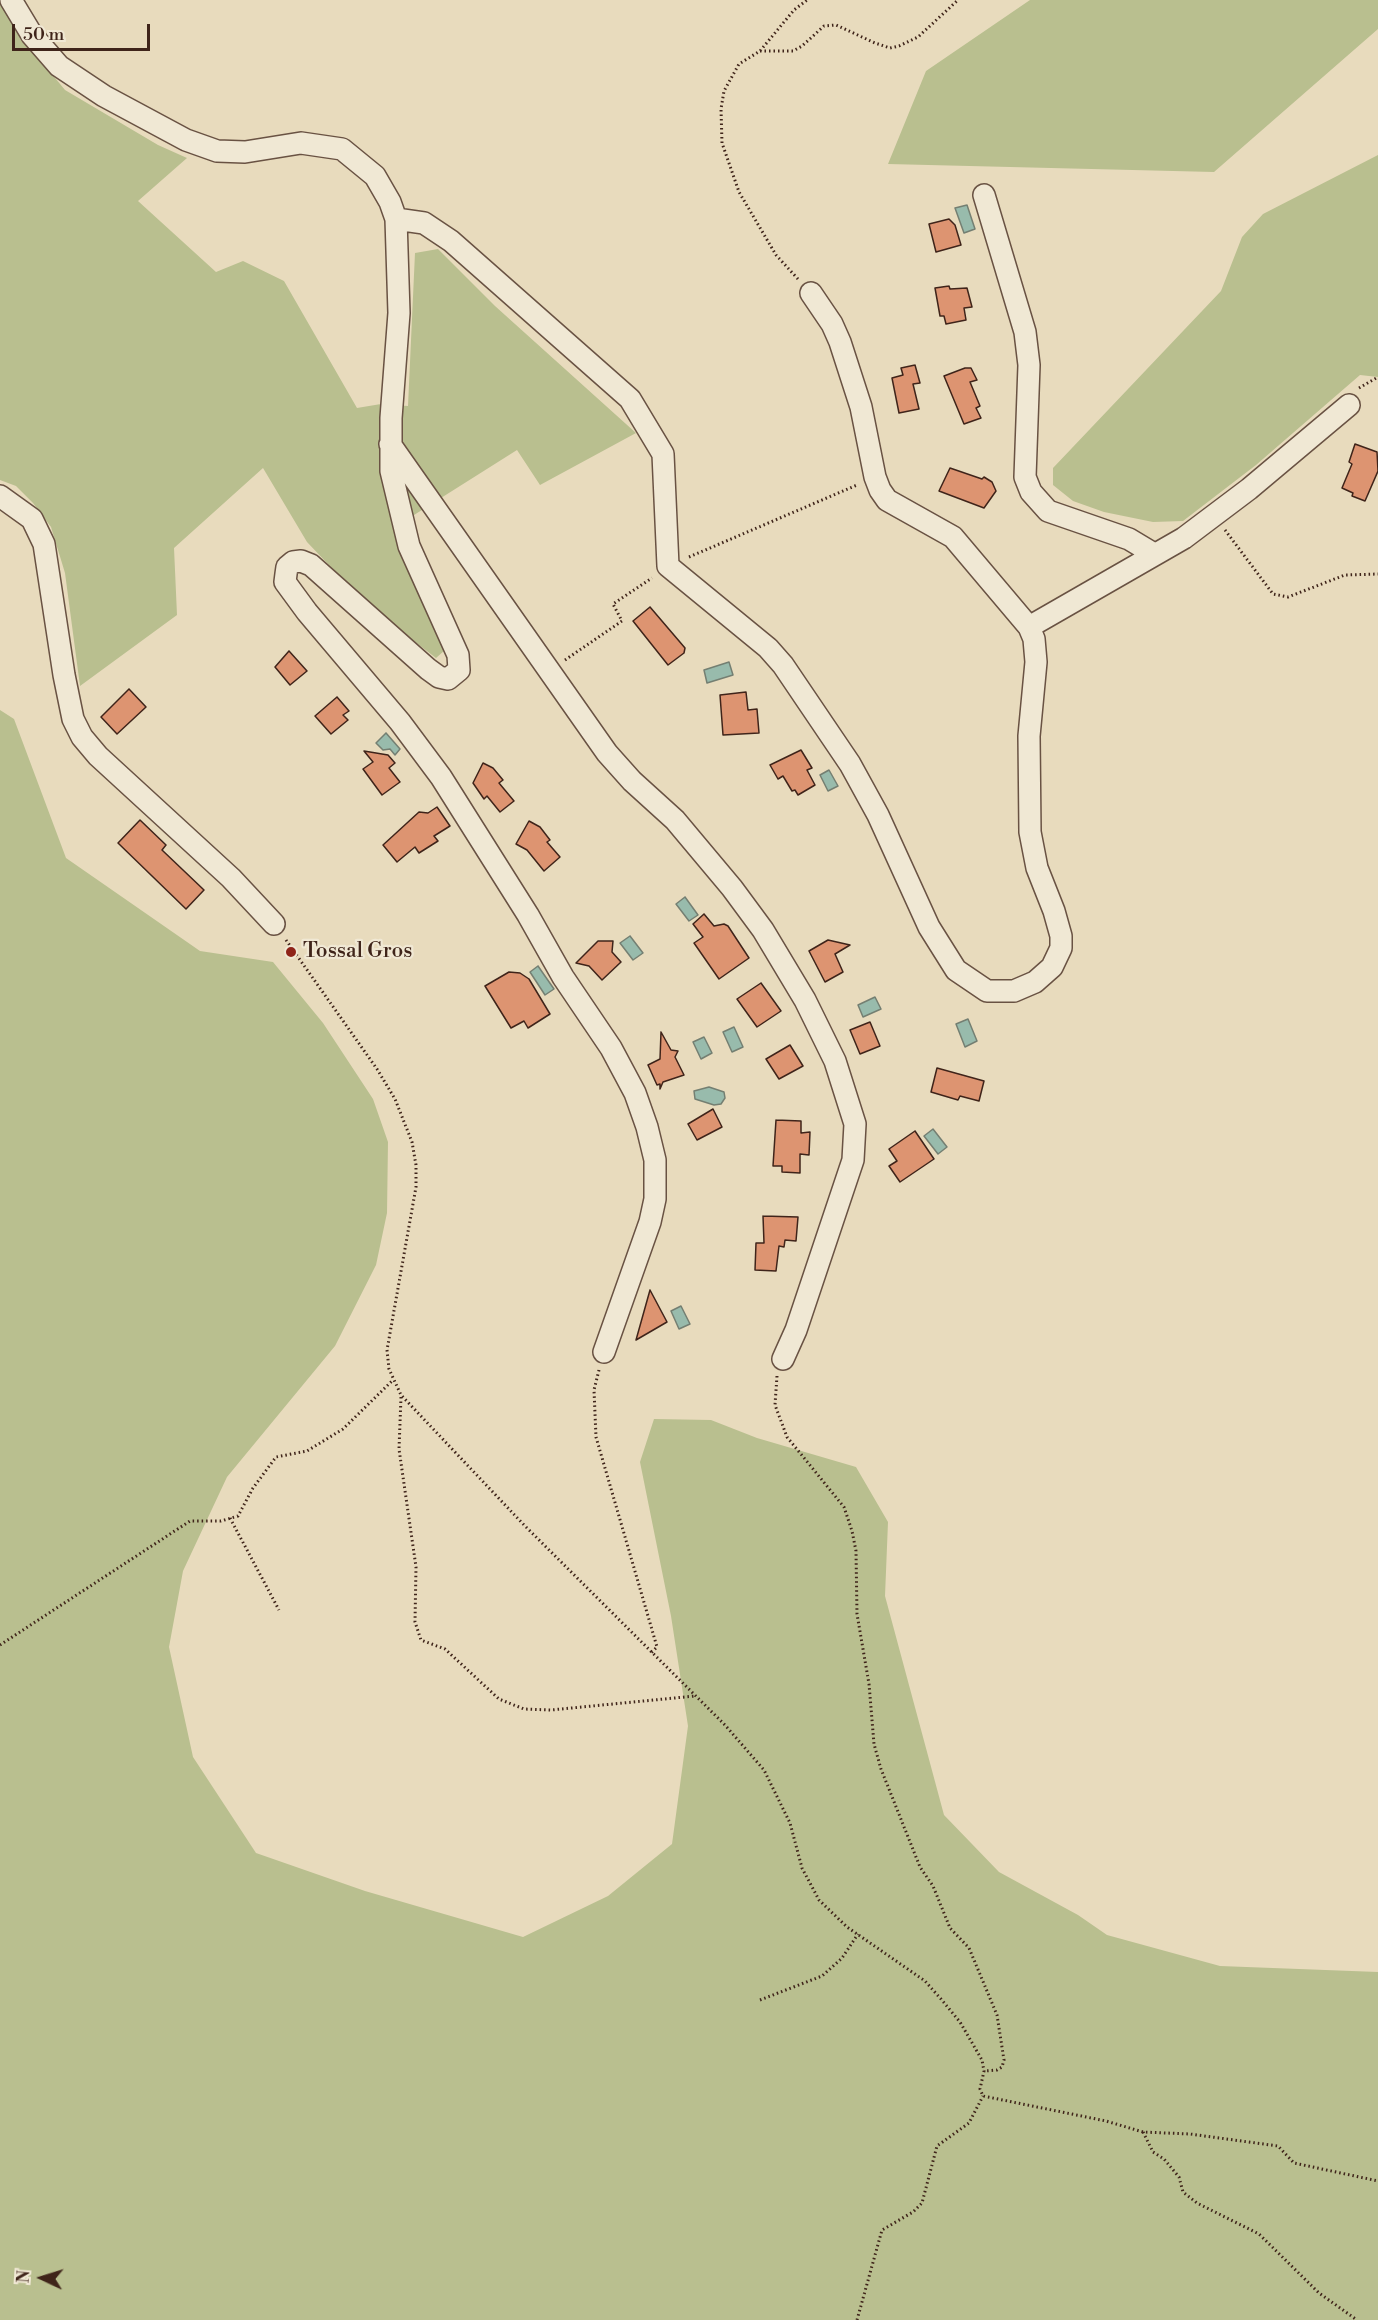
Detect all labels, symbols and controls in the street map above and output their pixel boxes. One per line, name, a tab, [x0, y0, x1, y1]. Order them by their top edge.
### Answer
scale bar	[15, 12, 153, 50]
text: 50 m	[23, 23, 64, 46]
place label: Tossal Gros	[303, 939, 413, 965]
marker: Tossal Gros	[284, 945, 298, 959]
north arrow	[12, 2248, 72, 2308]
text: N	[14, 2270, 34, 2284]

